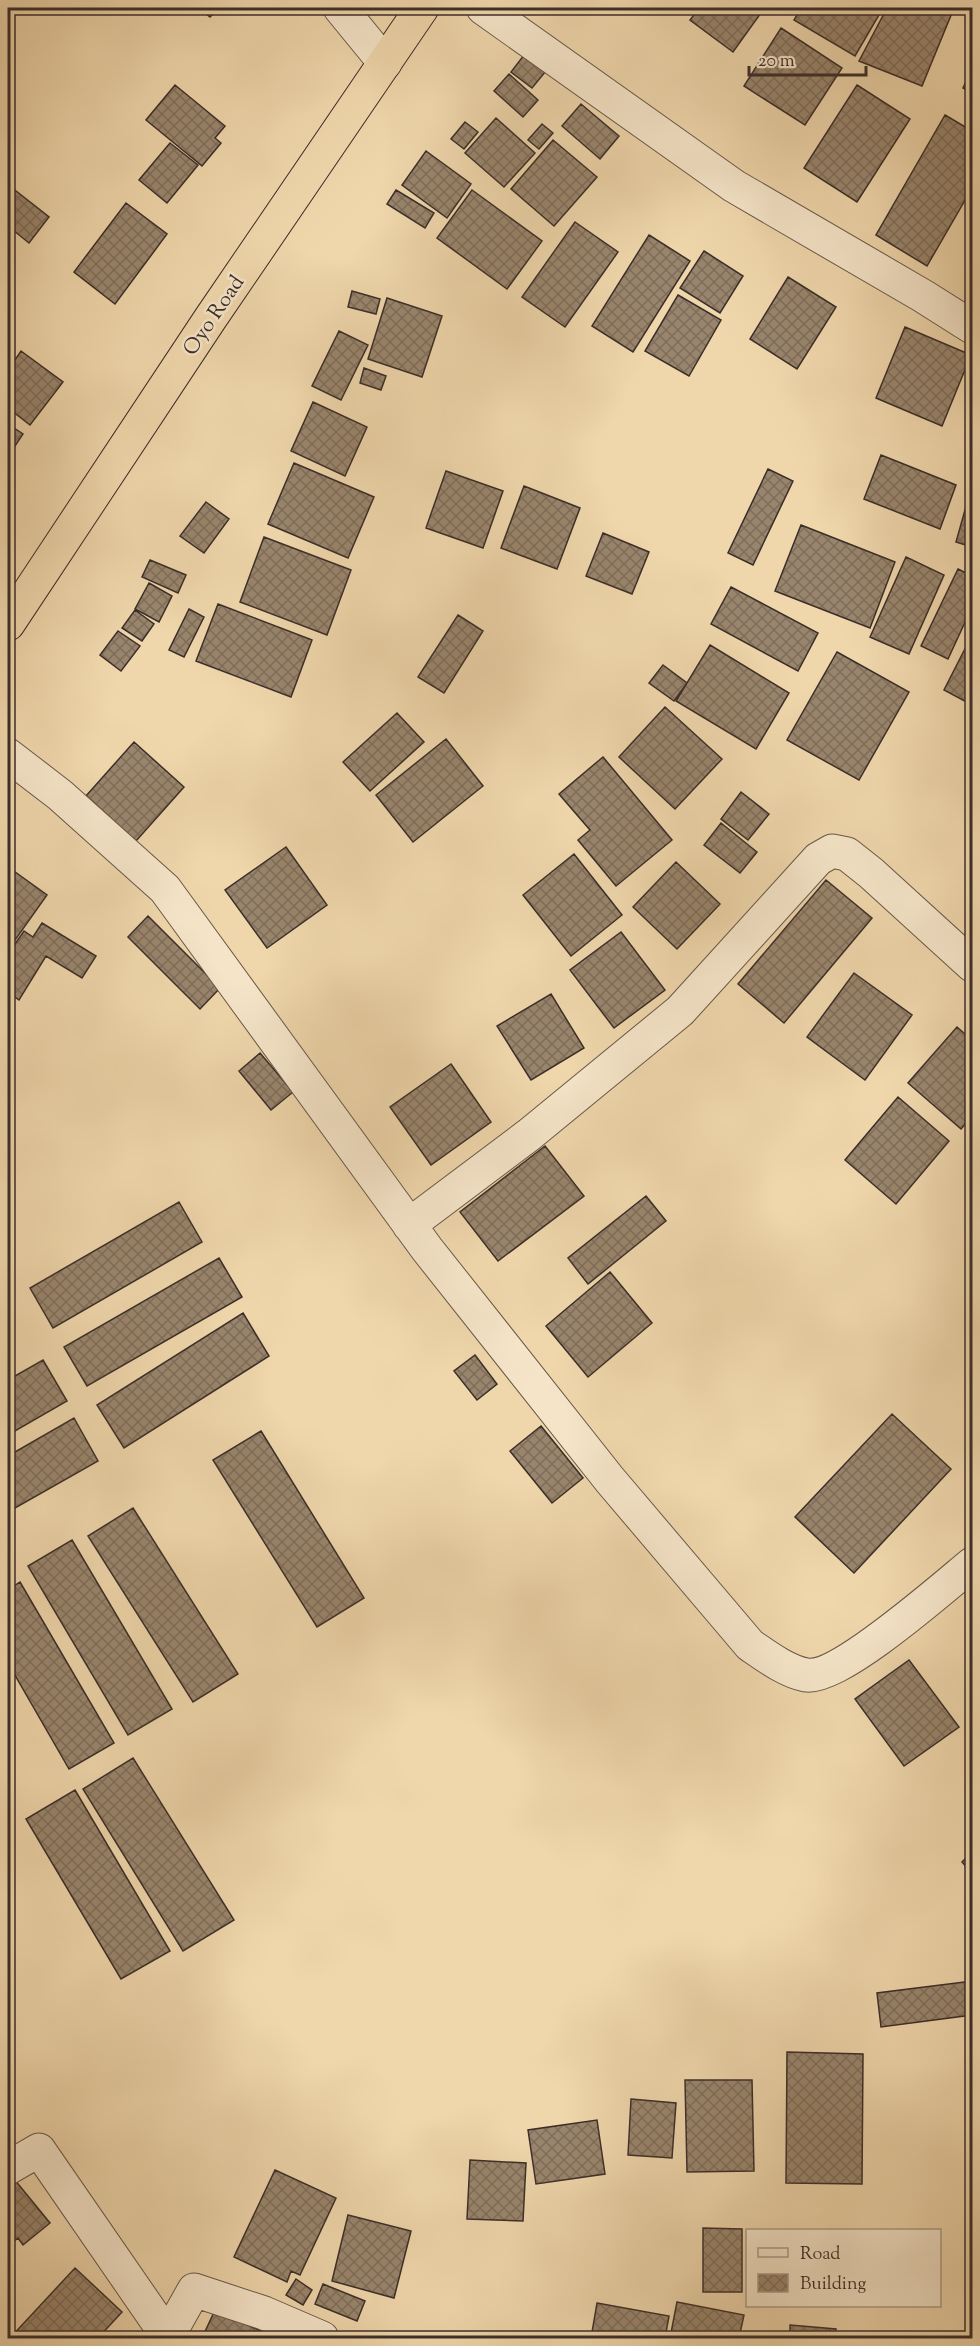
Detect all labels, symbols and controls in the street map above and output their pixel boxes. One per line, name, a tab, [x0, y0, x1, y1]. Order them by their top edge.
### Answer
scale bar	[749, 39, 866, 77]
text: 20 m	[758, 49, 795, 75]
street label: Oyo Road	[177, 270, 253, 362]
legend	[746, 2229, 941, 2307]
text: Road	[800, 2242, 840, 2268]
text: Building	[800, 2272, 866, 2298]

